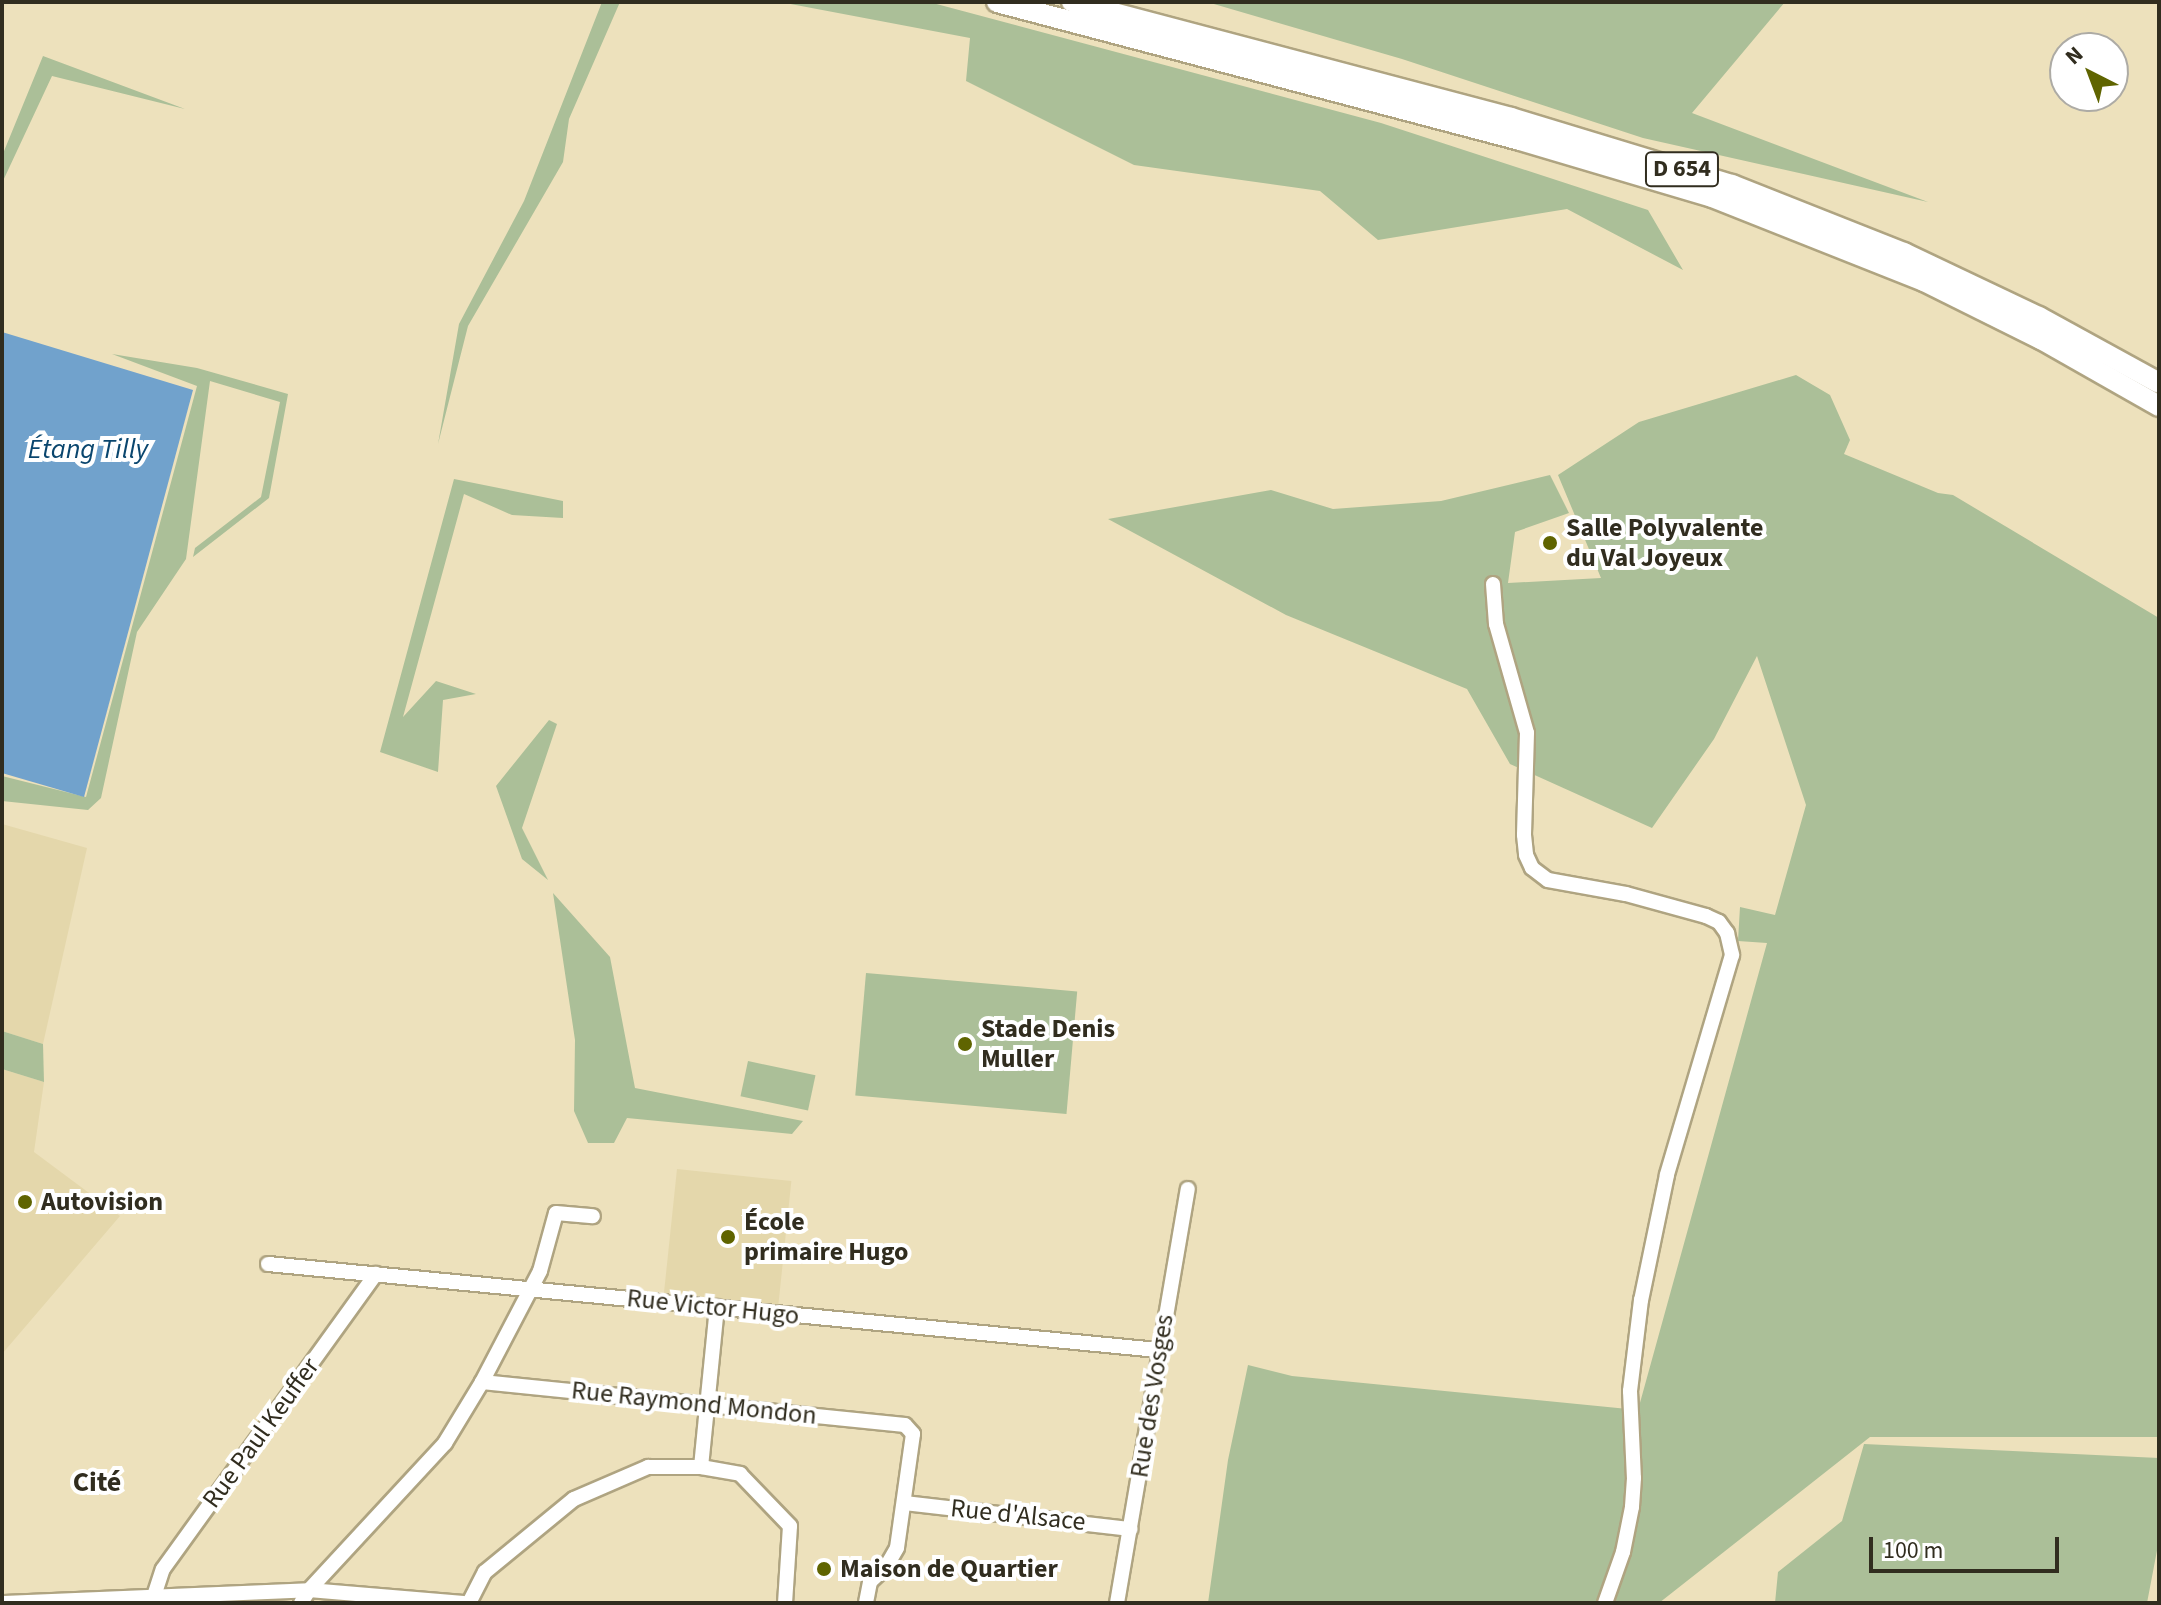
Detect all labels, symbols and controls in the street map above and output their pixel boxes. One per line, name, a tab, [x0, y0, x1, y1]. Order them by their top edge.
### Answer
north arrow	[2049, 32, 2129, 112]
text: N	[2058, 39, 2090, 72]
road number: D 654	[1644, 149, 1720, 189]
water label: Étang Tilly	[28, 432, 148, 466]
place label: Salle Polyvalente du Val Joyeux	[1566, 512, 1764, 574]
marker: Salle Polyvalente du Val Joyeux	[1541, 534, 1559, 552]
place label: Stade Denis Muller	[981, 1013, 1115, 1074]
marker: Stade Denis Muller	[956, 1035, 974, 1053]
place label: Autovision	[41, 1186, 163, 1218]
marker: Autovision	[16, 1193, 34, 1211]
place label: École primaire Hugo	[744, 1206, 908, 1268]
marker: École primaire Hugo	[719, 1228, 737, 1246]
street label: Rue Victor Hugo	[625, 1282, 801, 1332]
street label: Rue des Vosges	[1124, 1312, 1180, 1480]
street label: Rue Paul Keuffer	[196, 1352, 326, 1514]
street label: Rue Raymond Mondon	[570, 1375, 818, 1431]
district label: Cité	[73, 1465, 121, 1499]
street label: Rue d'Alsace	[949, 1492, 1087, 1538]
scale bar	[1873, 1521, 2063, 1571]
text: 100 m	[1883, 1533, 1943, 1568]
place label: Maison de Quartier	[840, 1553, 1058, 1585]
marker: Maison de Quartier	[815, 1560, 833, 1578]

